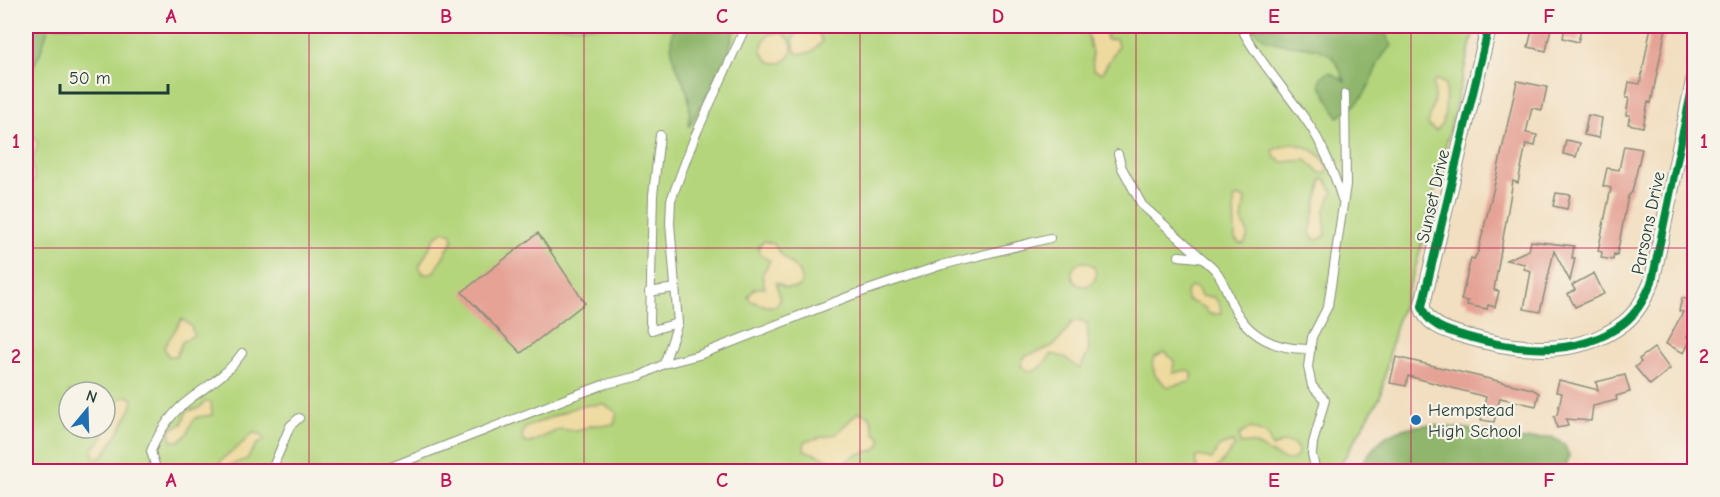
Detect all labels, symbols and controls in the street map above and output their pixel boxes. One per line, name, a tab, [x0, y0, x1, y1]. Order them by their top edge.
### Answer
text: A	[165, 5, 177, 28]
text: B	[440, 5, 452, 28]
text: C	[716, 5, 728, 28]
text: D	[992, 5, 1004, 28]
text: E	[1268, 5, 1280, 28]
text: F	[1543, 5, 1555, 28]
scale bar	[60, 57, 168, 95]
text: 50 m	[69, 68, 111, 89]
text: 1	[12, 130, 20, 153]
text: 1	[1700, 130, 1708, 153]
street label: Sunset Drive	[1413, 147, 1454, 245]
street label: Parsons Drive	[1627, 170, 1670, 277]
text: 2	[11, 345, 21, 368]
text: 2	[1699, 345, 1709, 368]
north arrow	[57, 380, 117, 440]
text: N	[84, 387, 99, 407]
place label: Hempstead High School	[1428, 400, 1522, 442]
marker: Hempstead High School	[1409, 413, 1423, 427]
text: A	[165, 469, 177, 492]
text: B	[440, 469, 452, 492]
text: C	[716, 469, 728, 492]
text: D	[992, 469, 1004, 492]
text: E	[1268, 469, 1280, 492]
text: F	[1543, 469, 1555, 492]

